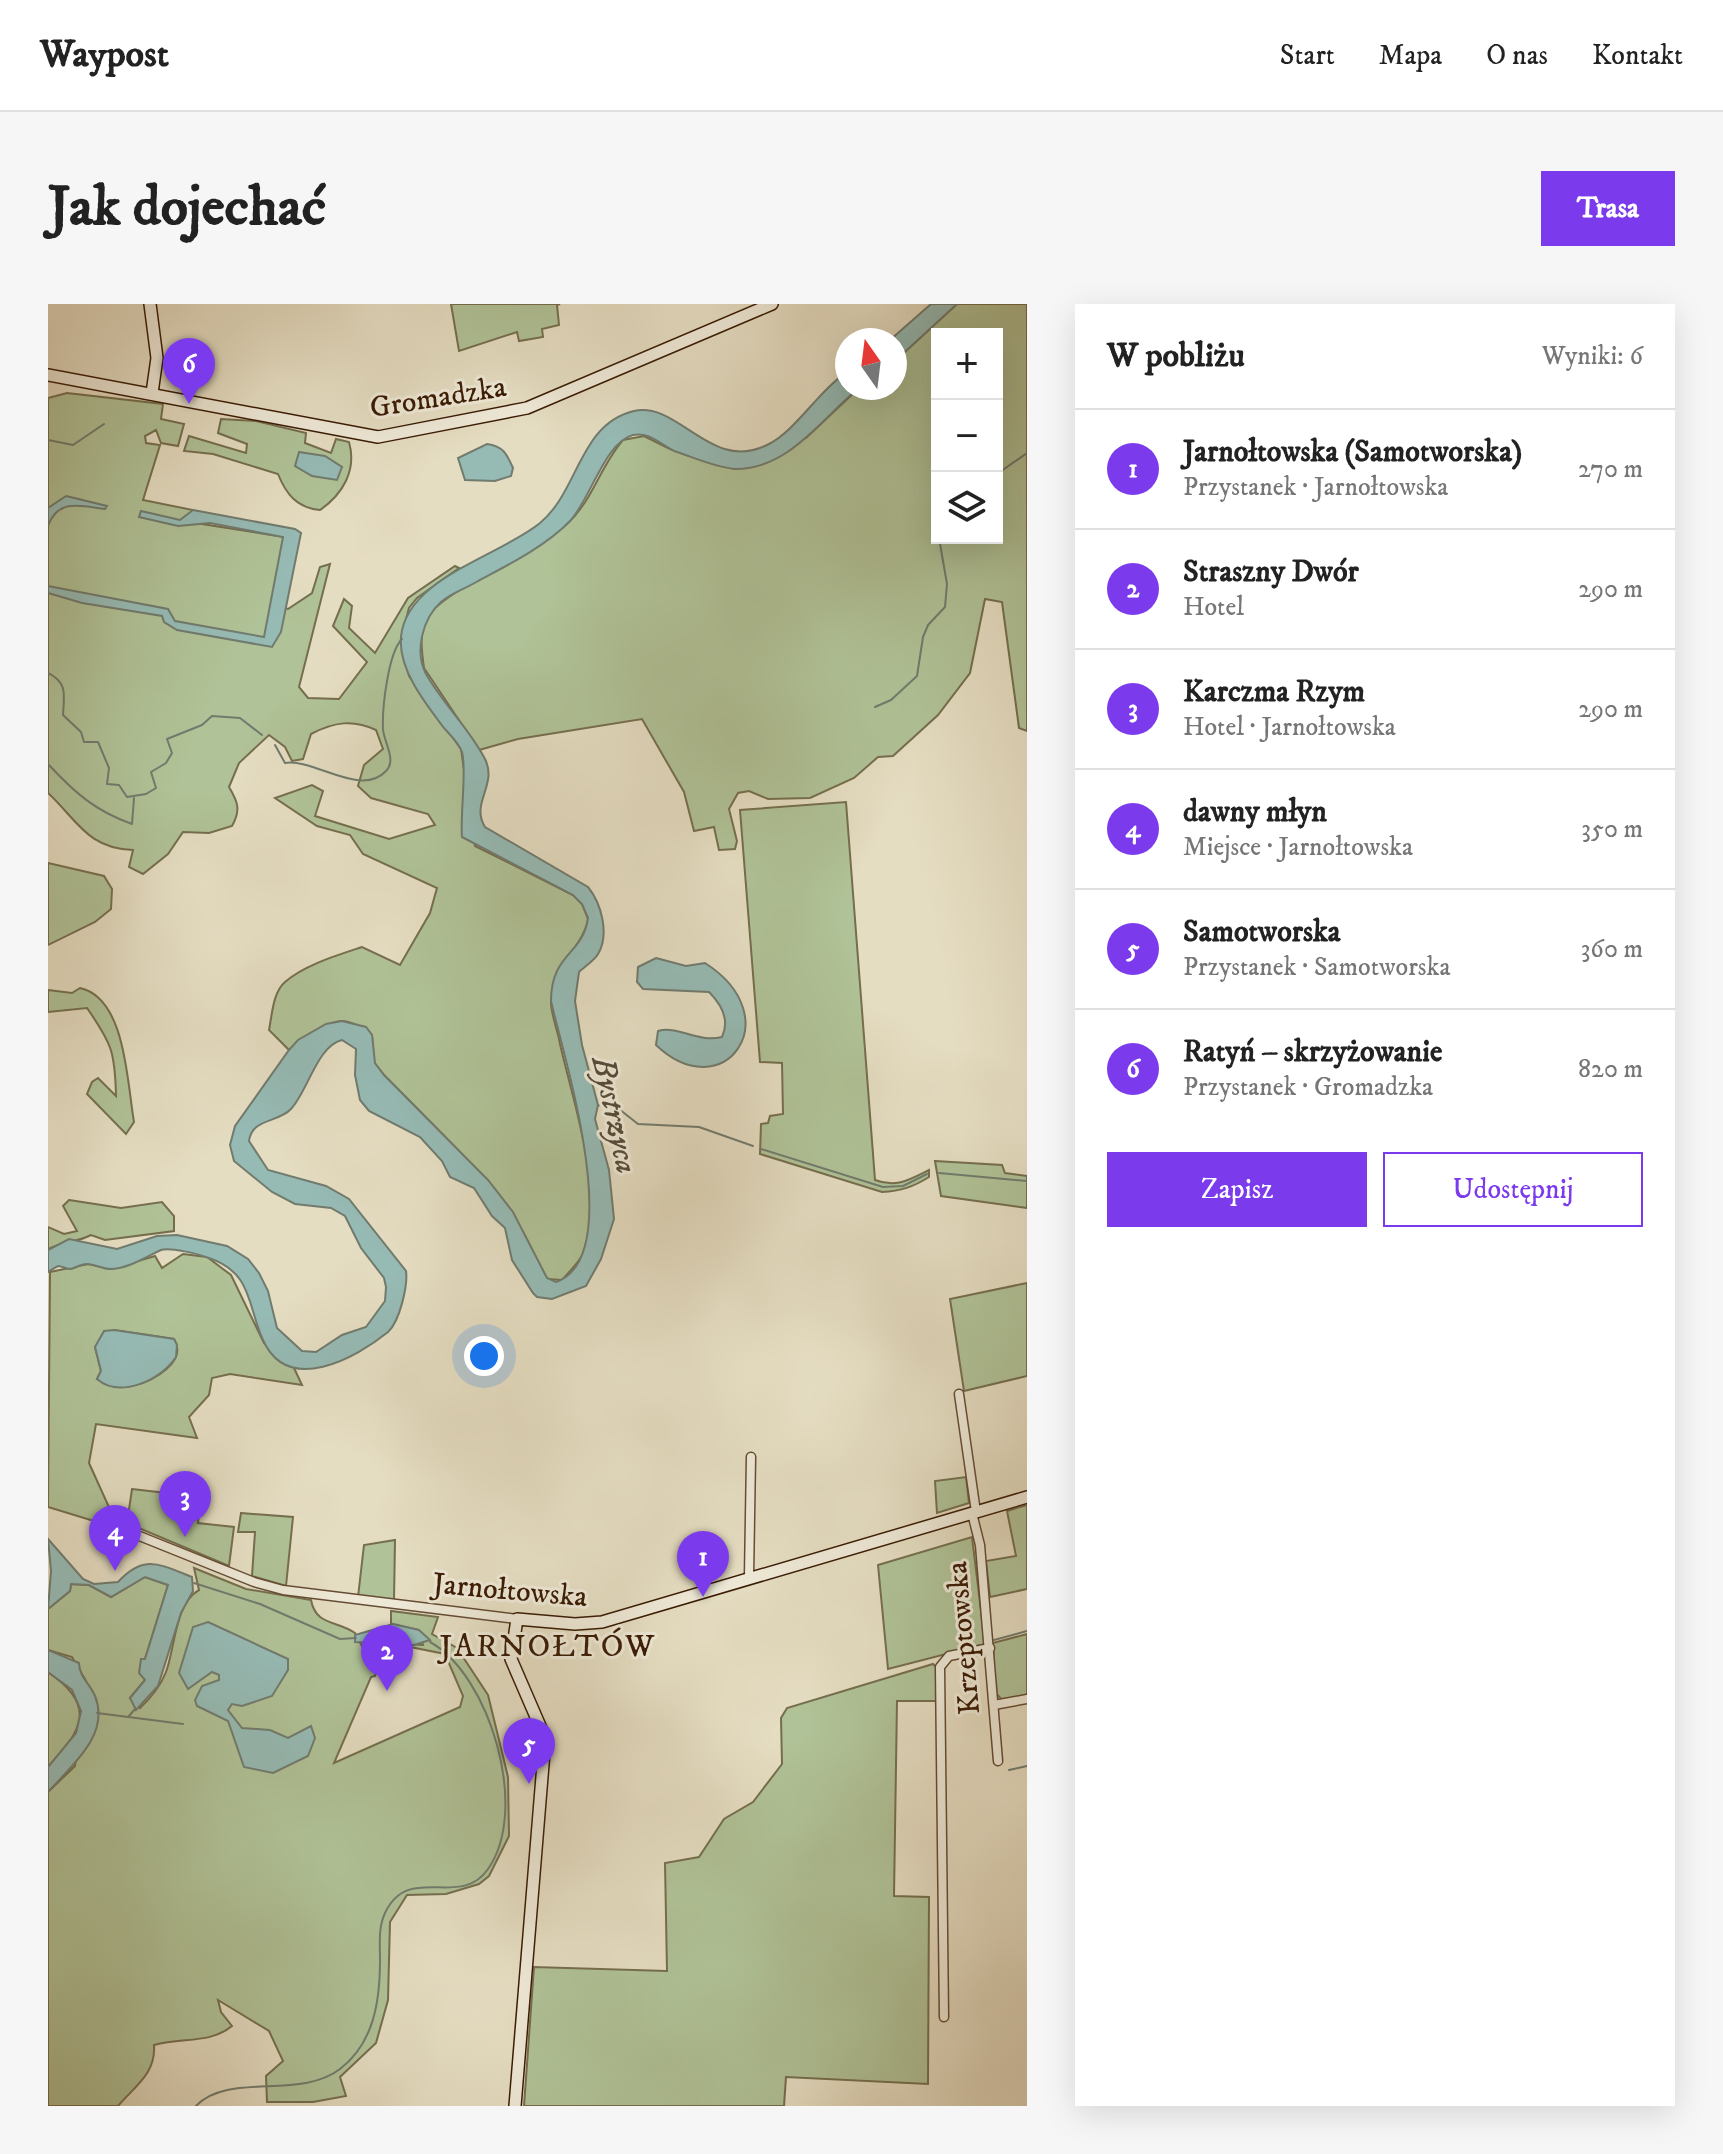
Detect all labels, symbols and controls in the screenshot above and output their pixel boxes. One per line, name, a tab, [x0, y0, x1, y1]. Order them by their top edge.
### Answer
text: Waypost	[40, 31, 169, 79]
text: Start	[1280, 38, 1335, 73]
text: Mapa	[1379, 38, 1442, 73]
text: O nas	[1486, 38, 1548, 73]
text: Kontakt	[1592, 38, 1683, 73]
button: Trasa	[1541, 171, 1675, 246]
text: Jak dojechać	[48, 173, 326, 243]
north arrow	[835, 328, 907, 400]
map controls	[931, 328, 1003, 544]
button: +	[931, 328, 1003, 400]
text: W pobliżu	[1107, 335, 1245, 377]
pin: 6	[163, 338, 215, 404]
text: Wyniki: 6	[1542, 340, 1643, 373]
street label: Gromadzka	[367, 369, 509, 427]
button: −	[931, 400, 1003, 472]
text: Jarnołtowska (Samotworska)	[1183, 434, 1522, 471]
text: 1	[1128, 453, 1138, 486]
text: 270 m	[1578, 453, 1643, 486]
text: Przystanek · Jarnołtowska	[1183, 471, 1448, 504]
button: layers	[931, 472, 1003, 544]
text: Straszny Dwór	[1183, 554, 1359, 591]
text: 2	[1127, 573, 1139, 606]
text: 290 m	[1578, 573, 1643, 606]
text: Hotel	[1183, 591, 1244, 624]
text: Karczma Rzym	[1183, 674, 1365, 711]
text: 3	[1128, 693, 1138, 726]
text: 290 m	[1578, 693, 1643, 726]
text: Hotel · Jarnołtowska	[1183, 711, 1396, 744]
text: dawny młyn	[1183, 794, 1327, 831]
text: 4	[1126, 813, 1140, 846]
text: 350 m	[1581, 813, 1643, 846]
text: Miejsce · Jarnołtowska	[1183, 831, 1413, 864]
text: Samotworska	[1183, 914, 1341, 951]
text: 5	[1127, 933, 1139, 966]
text: 360 m	[1581, 933, 1643, 966]
text: Przystanek · Samotworska	[1183, 951, 1450, 984]
text: Ratyń – skrzyżowanie	[1183, 1034, 1442, 1071]
water label: Bystrzyca	[582, 1052, 646, 1177]
text: 6	[1126, 1053, 1140, 1086]
text: 820 m	[1578, 1053, 1643, 1086]
text: Przystanek · Gromadzka	[1183, 1071, 1433, 1104]
button: Zapisz	[1107, 1152, 1367, 1227]
button: Udostępnij	[1383, 1152, 1643, 1227]
your location	[464, 1336, 504, 1376]
pin: 3	[159, 1471, 211, 1537]
pin: 4	[89, 1505, 141, 1571]
pin: 1	[677, 1531, 729, 1597]
street label: Krzeptowska	[939, 1560, 989, 1716]
street label: Jarnołtowska	[428, 1566, 589, 1616]
pin: 2	[361, 1625, 413, 1691]
district label: JARNOŁTÓW	[437, 1627, 656, 1667]
pin: 5	[503, 1718, 555, 1784]

